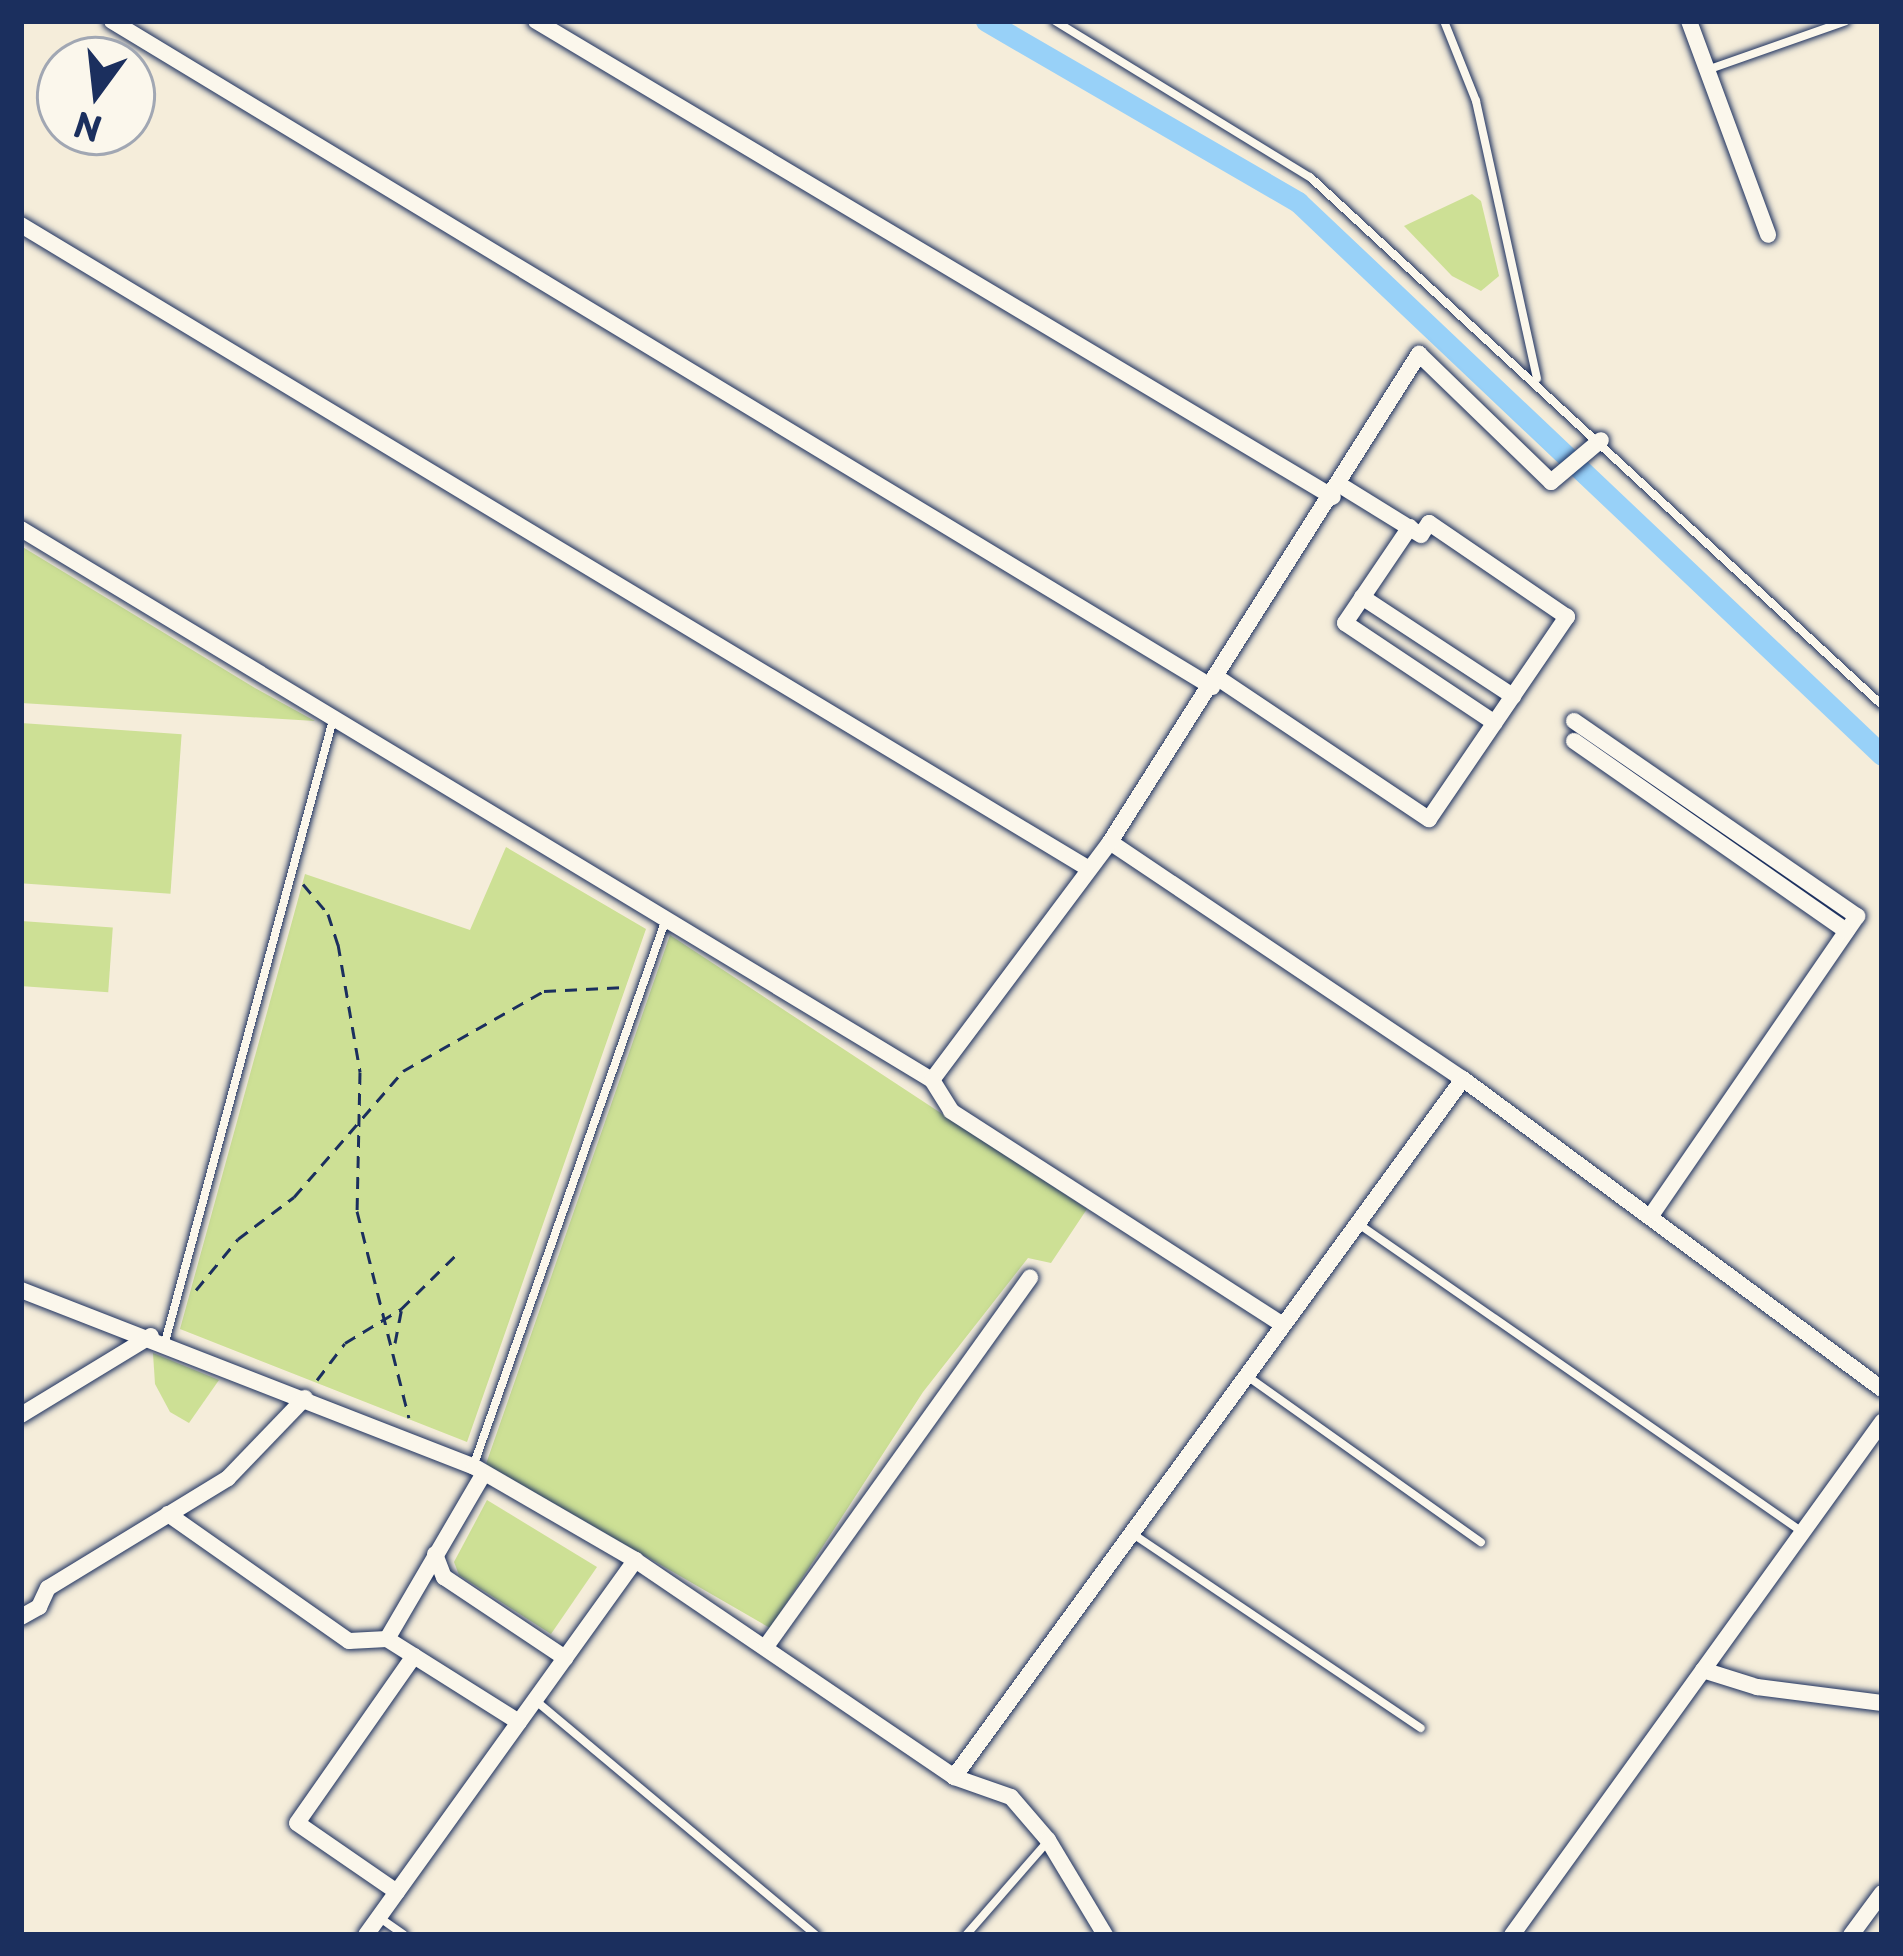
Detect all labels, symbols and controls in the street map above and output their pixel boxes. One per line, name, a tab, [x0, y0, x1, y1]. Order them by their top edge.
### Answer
north arrow	[36, 36, 156, 156]
text: N	[68, 100, 107, 155]

